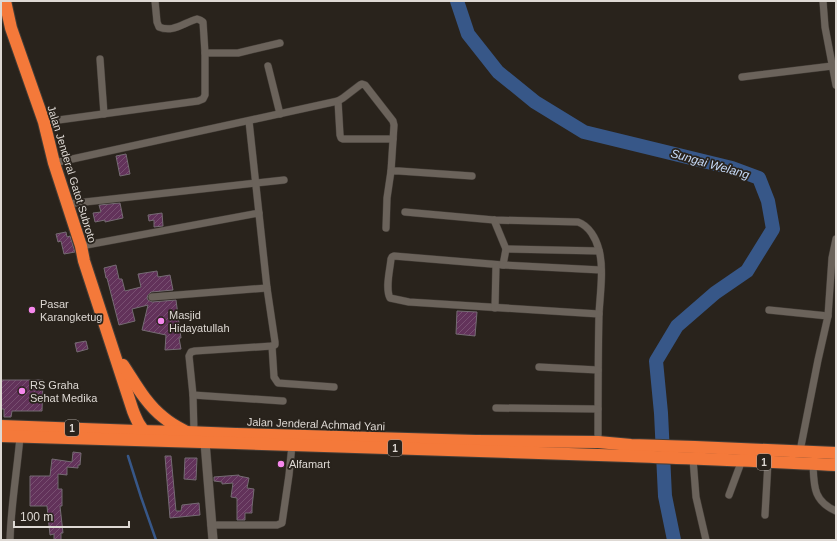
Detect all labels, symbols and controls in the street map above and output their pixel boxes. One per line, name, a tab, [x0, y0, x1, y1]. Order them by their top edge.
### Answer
street label: Jalan Jenderal Gatot Subroto	[45, 104, 99, 244]
water label: Sungai Welang	[669, 146, 751, 182]
place label: Pasar Karangketug	[40, 298, 102, 323]
marker: Pasar Karangketug	[27, 305, 37, 315]
place label: Masjid Hidayatullah	[169, 309, 230, 334]
marker: Masjid Hidayatullah	[156, 316, 166, 326]
place label: RS Graha Sehat Medika	[30, 379, 98, 404]
marker: RS Graha Sehat Medika	[17, 386, 27, 396]
street label: Jalan Jenderal Achmad Yani	[247, 416, 385, 432]
road number: 1	[65, 420, 79, 436]
road number: 1	[388, 440, 402, 456]
road number: 1	[757, 454, 771, 470]
place label: Alfamart	[289, 458, 330, 470]
marker: Alfamart	[276, 459, 286, 469]
scale bar	[14, 503, 129, 529]
text: 100 m	[20, 510, 53, 524]

